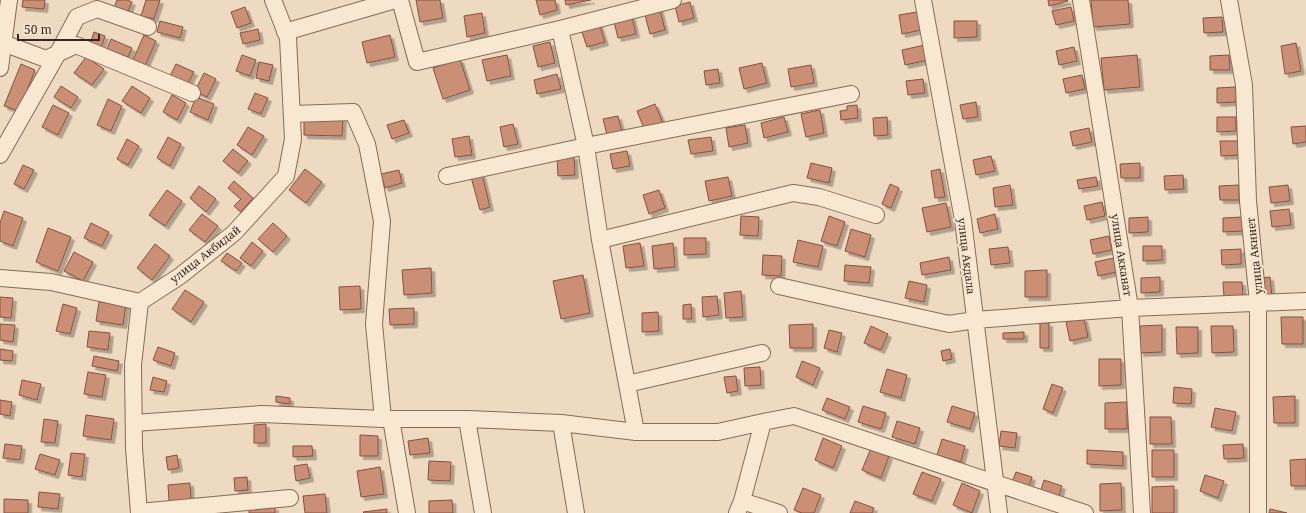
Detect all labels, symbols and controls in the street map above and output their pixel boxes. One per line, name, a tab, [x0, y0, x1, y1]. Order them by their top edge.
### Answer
scale bar	[18, 16, 99, 42]
text: 50 m	[24, 21, 52, 38]
street label: улица Акканат	[1108, 213, 1136, 297]
street label: улица Акниет	[1242, 216, 1266, 295]
street label: улица Акдала	[955, 217, 979, 295]
street label: улица Акбидай	[167, 222, 243, 286]

